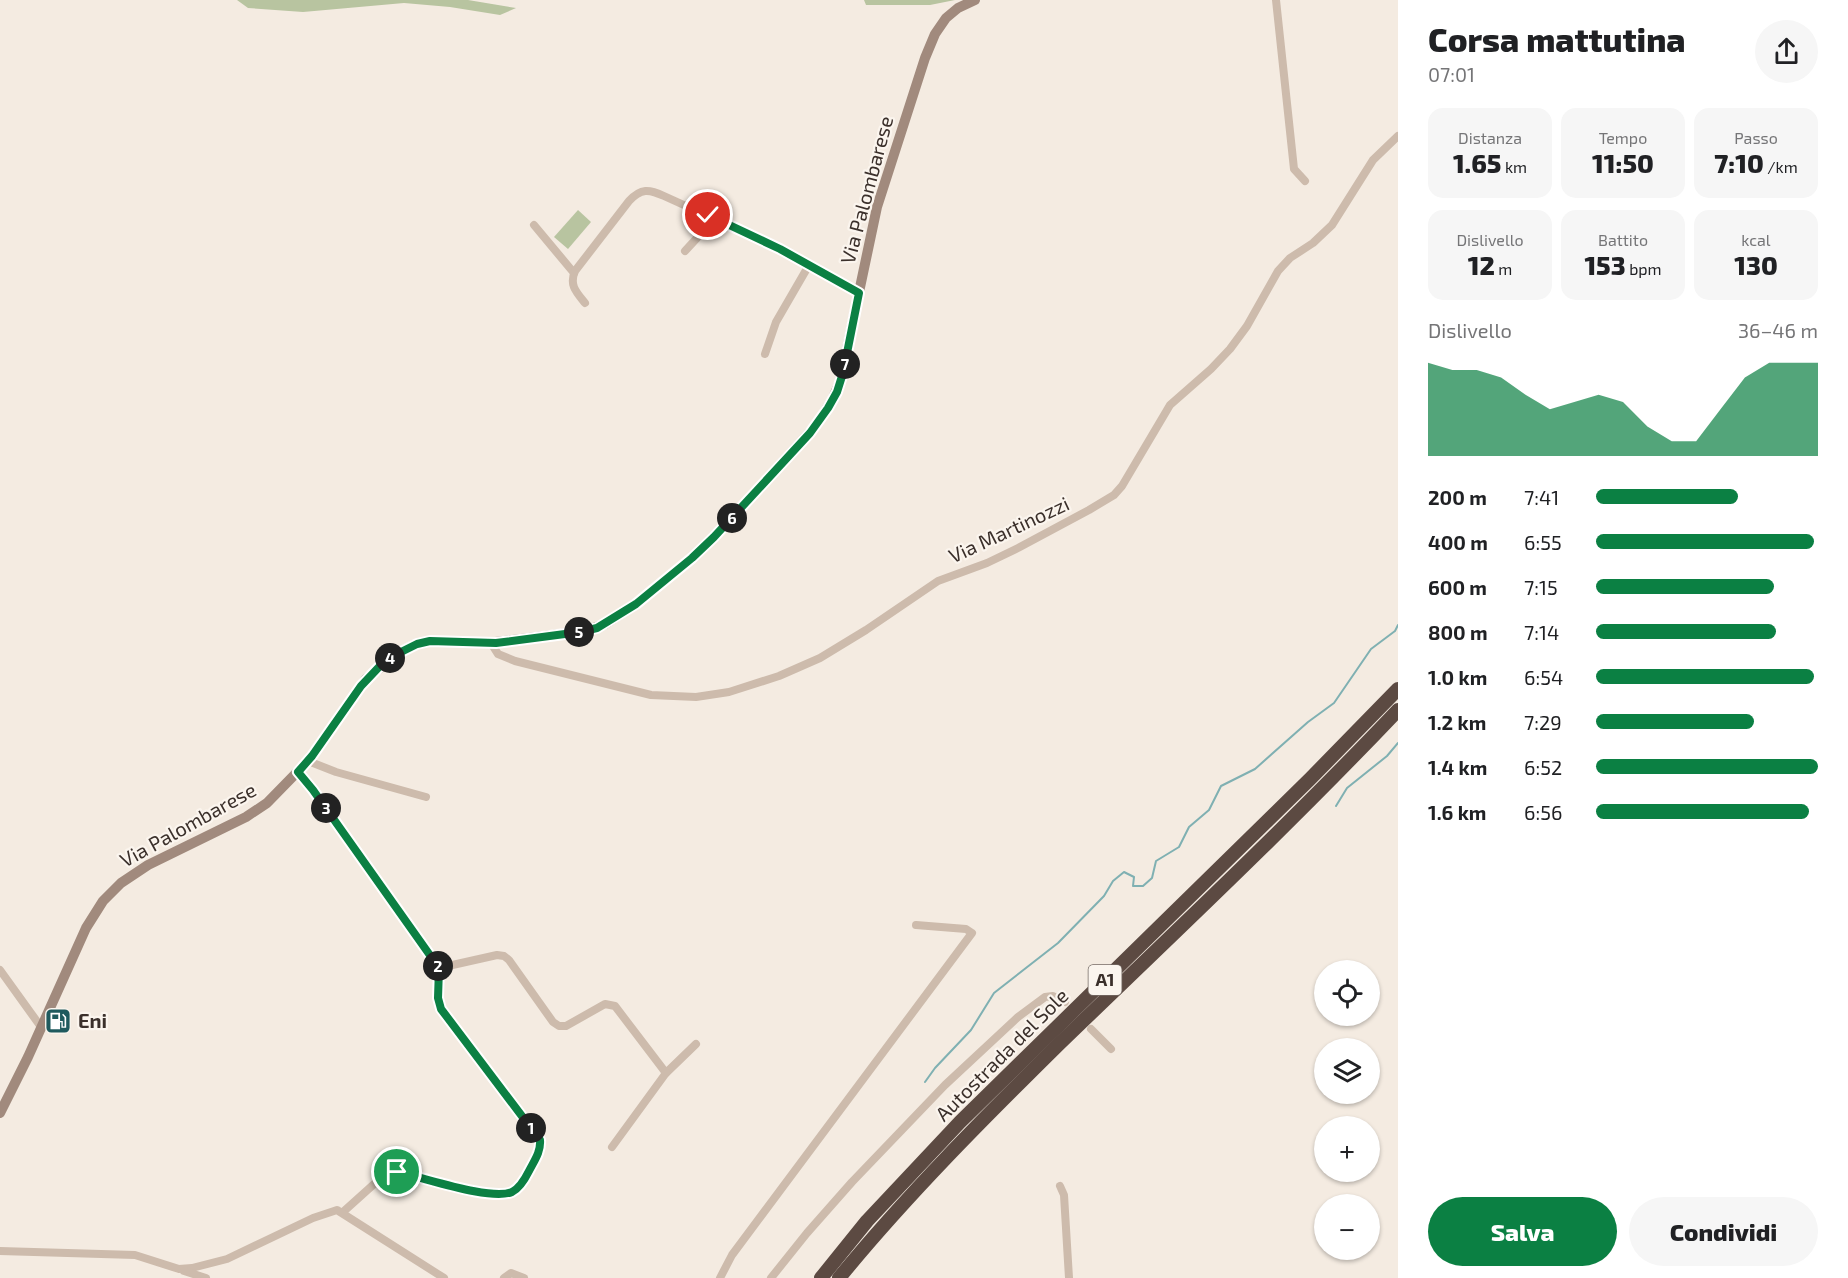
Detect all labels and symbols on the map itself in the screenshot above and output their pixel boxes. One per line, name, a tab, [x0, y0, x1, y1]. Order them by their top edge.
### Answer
street label: Via Palombarese	[835, 113, 897, 266]
pin	[682, 189, 733, 240]
pin: 7	[830, 349, 860, 379]
street label: Via Martinozzi	[945, 491, 1073, 567]
pin: 6	[717, 503, 747, 533]
pin: 5	[564, 617, 594, 647]
pin: 4	[375, 643, 405, 673]
street label: Via Palombarese	[115, 777, 260, 871]
pin: 3	[311, 793, 341, 823]
pin: 2	[423, 951, 453, 981]
road number: A1	[1088, 965, 1122, 995]
street label: Autostrada del Sole	[930, 983, 1073, 1126]
fuel station icon: Eni	[43, 1006, 73, 1036]
place label: Eni	[78, 1008, 107, 1032]
pin: 1	[516, 1113, 546, 1143]
pin	[371, 1146, 422, 1197]

